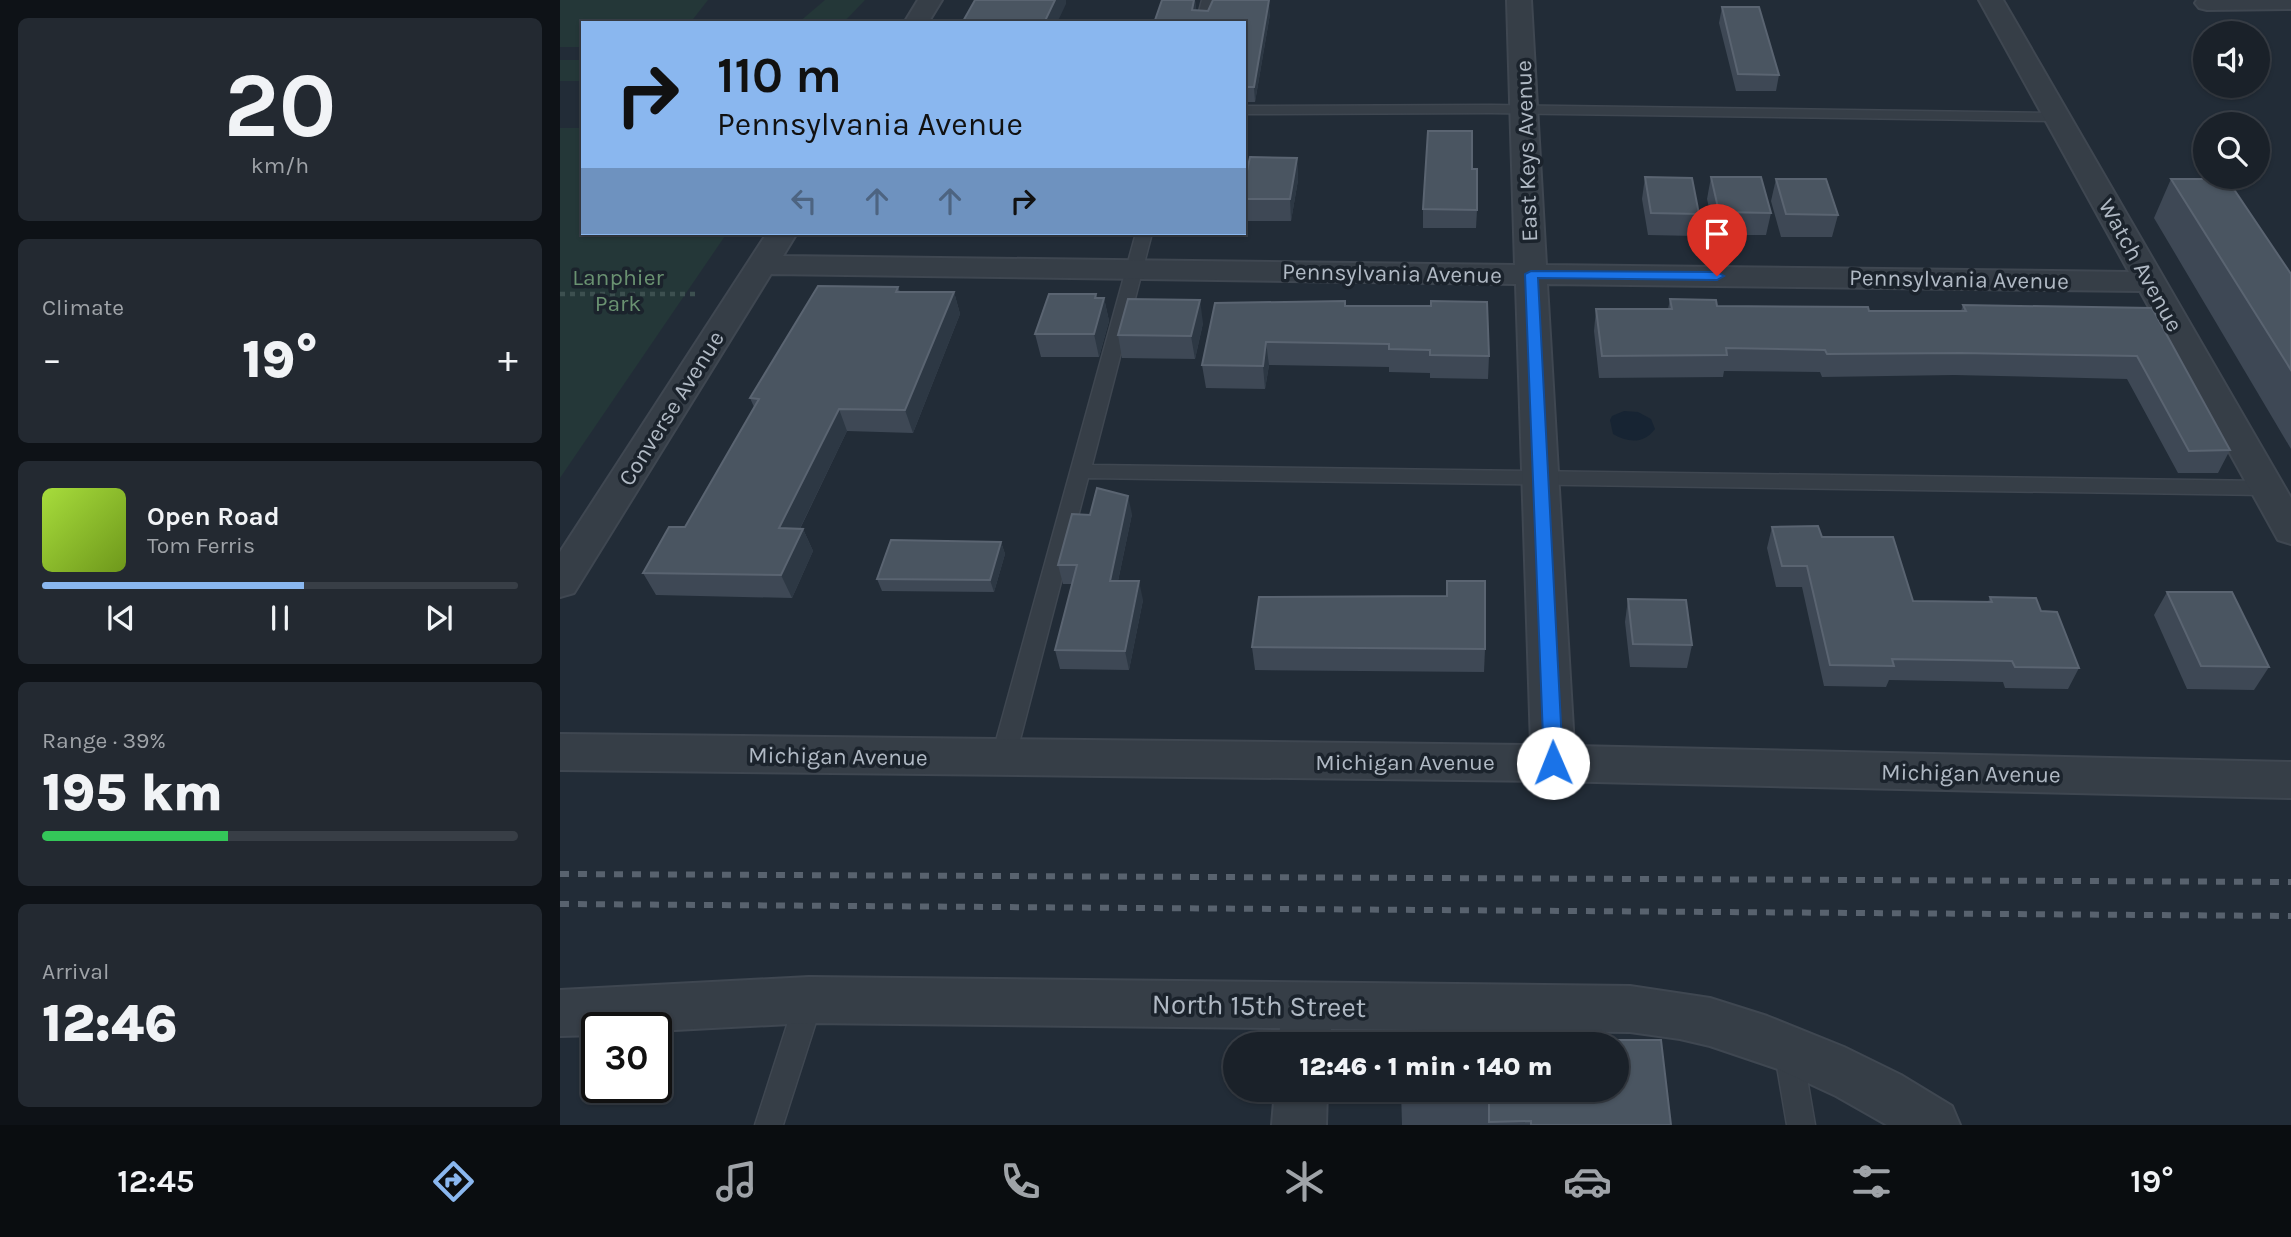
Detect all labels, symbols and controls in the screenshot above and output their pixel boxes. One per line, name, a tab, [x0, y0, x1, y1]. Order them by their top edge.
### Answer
map controls	[2193, 21, 2270, 189]
button: sound	[2193, 21, 2270, 98]
text: 110 m	[717, 47, 842, 104]
icon: right	[602, 49, 693, 140]
text: 20	[224, 53, 336, 159]
street label: East Keys Avenue	[1510, 60, 1543, 242]
text: Pennsylvania Avenue	[717, 106, 1023, 143]
button: search	[2193, 112, 2270, 189]
text: km/h	[251, 152, 309, 179]
icon: left	[785, 182, 823, 220]
icon: ahead	[858, 182, 896, 220]
icon: ahead	[931, 182, 969, 220]
icon: right	[1004, 182, 1042, 220]
street label: Watch Avenue	[2093, 194, 2188, 337]
pin	[1687, 204, 1747, 276]
icon: arrive	[1698, 215, 1736, 253]
street label: Pennsylvania Avenue	[1282, 258, 1502, 289]
park label: Lanphier Park	[572, 264, 664, 317]
street label: Pennsylvania Avenue	[1849, 264, 2069, 295]
text: Climate	[42, 294, 124, 321]
street label: Converse Avenue	[613, 326, 730, 491]
text: 19°	[242, 329, 318, 390]
text: −	[42, 337, 62, 382]
text: +	[498, 337, 518, 382]
text: Open Road	[147, 501, 280, 532]
text: Tom Ferris	[147, 532, 255, 559]
icon: previous	[102, 599, 140, 637]
icon: pause	[261, 599, 299, 637]
icon: next	[420, 599, 458, 637]
position arrow	[1516, 726, 1590, 800]
text: Range · 39%	[42, 727, 166, 754]
street label: Michigan Avenue	[748, 741, 928, 772]
street label: Michigan Avenue	[1315, 749, 1495, 776]
street label: Michigan Avenue	[1881, 758, 2061, 789]
text: 195 km	[42, 762, 223, 823]
text: Arrival	[42, 958, 109, 985]
street label: North 15th Street	[1151, 987, 1367, 1024]
text: 12:46	[42, 993, 177, 1054]
speed limit sign: 30	[581, 1012, 672, 1103]
text: 12:46 · 1 min · 140 m	[1299, 1051, 1553, 1082]
icon: directions	[429, 1157, 478, 1206]
icon: music	[712, 1157, 761, 1206]
icon: phone	[996, 1157, 1045, 1206]
icon: climate	[1280, 1157, 1329, 1206]
icon: car	[1563, 1157, 1612, 1206]
icon: filters	[1847, 1157, 1896, 1206]
text: 12:45	[117, 1163, 194, 1200]
text: 19°	[2130, 1163, 2174, 1200]

